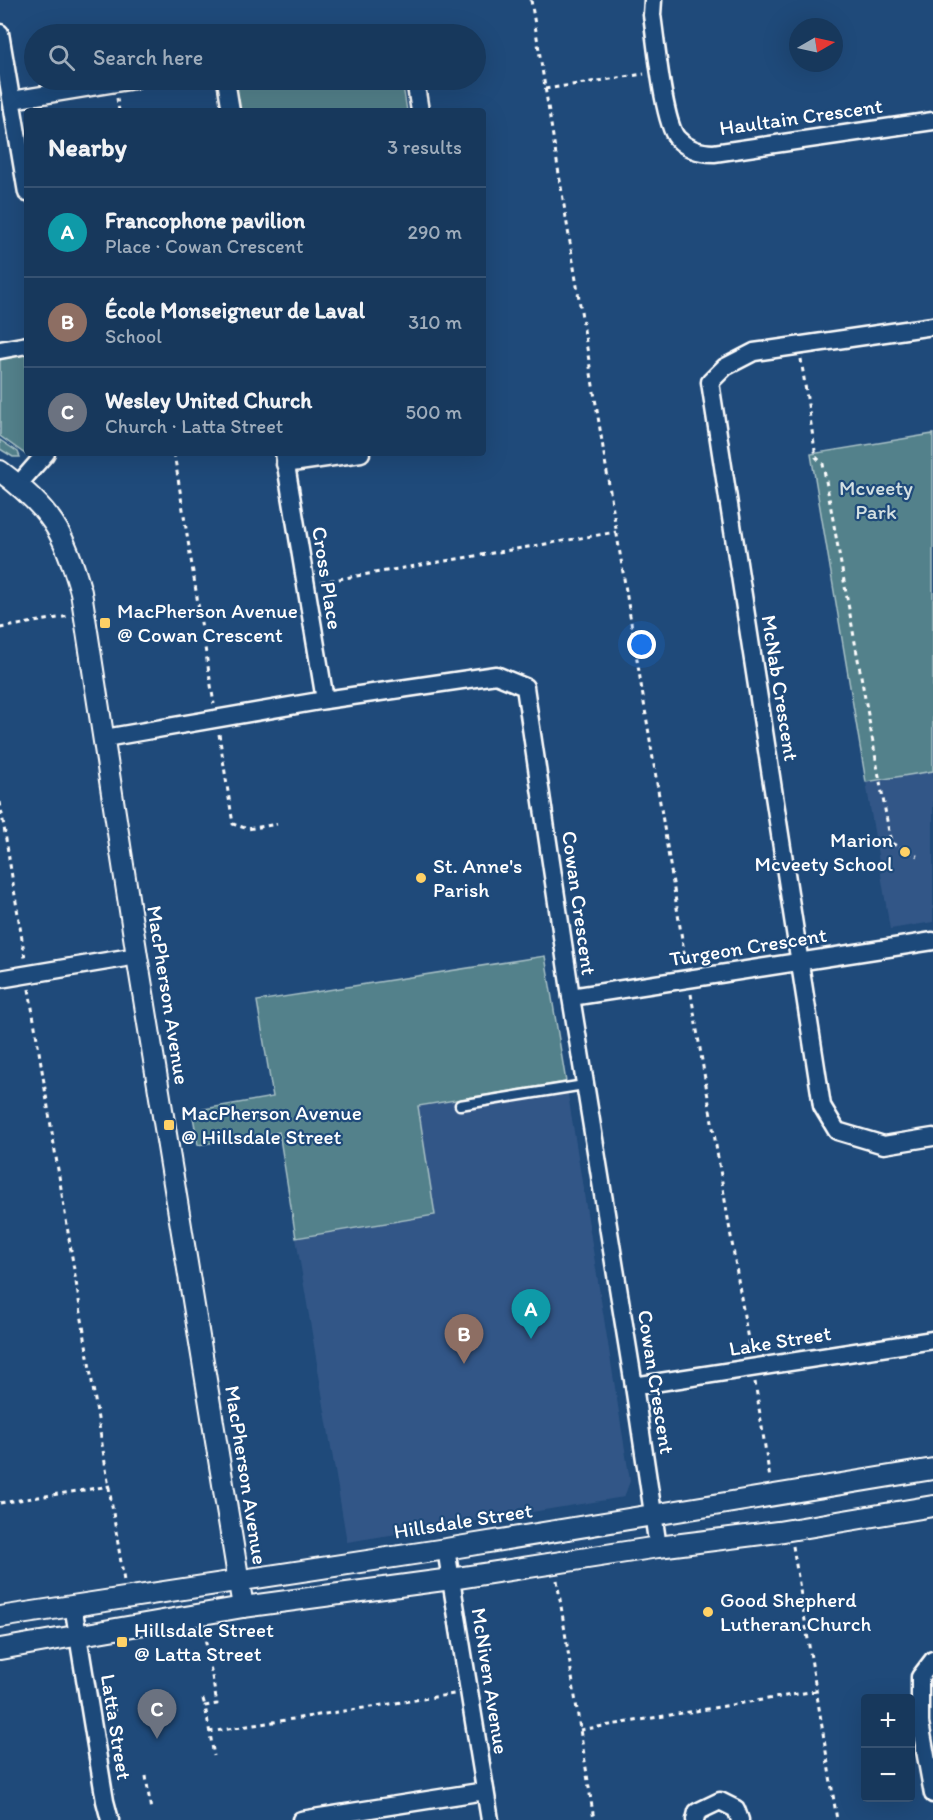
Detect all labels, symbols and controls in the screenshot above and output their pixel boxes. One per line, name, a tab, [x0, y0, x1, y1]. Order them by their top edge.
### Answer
north arrow	[789, 18, 843, 72]
search box	[24, 24, 486, 90]
icon: search	[45, 41, 78, 74]
text: Search here	[93, 44, 203, 71]
street label: Haultain Crescent	[718, 93, 884, 140]
text: Nearby	[48, 131, 127, 163]
text: 3 results	[387, 135, 462, 159]
text: Francophone pavilion	[105, 207, 305, 234]
text: A	[61, 220, 74, 244]
text: 290 m	[407, 220, 462, 244]
text: Place · Cowan Crescent	[105, 234, 303, 258]
text: École Monseigneur de Laval	[105, 297, 365, 324]
text: B	[61, 310, 74, 334]
text: 310 m	[408, 310, 462, 334]
text: School	[105, 324, 162, 348]
text: Wesley United Church	[105, 387, 312, 414]
text: C	[61, 400, 74, 424]
text: 500 m	[406, 400, 462, 424]
text: Church · Latta Street	[105, 414, 283, 438]
park label: Mcveety Park	[839, 475, 913, 524]
street label: Cross Place	[307, 525, 348, 631]
place label: MacPherson Avenue @ Cowan Crescent	[117, 598, 298, 647]
street label: McNab Crescent	[757, 613, 804, 763]
marker: MacPherson Avenue @ Cowan Crescent	[98, 616, 112, 630]
your location	[627, 630, 656, 659]
place label: Marion Mcveety School	[755, 827, 893, 876]
street label: Cowan Crescent	[557, 829, 602, 977]
marker: Marion Mcveety School	[898, 845, 912, 859]
place label: St. Anne's Parish	[433, 853, 522, 902]
marker: St. Anne's Parish	[414, 871, 428, 885]
street label: MacPherson Avenue	[142, 904, 195, 1086]
street label: Turgeon Crescent	[668, 922, 828, 971]
place label: MacPherson Avenue @ Hillsdale Street	[181, 1100, 362, 1149]
marker: MacPherson Avenue @ Hillsdale Street	[162, 1118, 176, 1132]
pin: A	[512, 1290, 550, 1339]
street label: Cowan Crescent	[633, 1308, 680, 1456]
pin: B	[444, 1314, 484, 1364]
street label: Lake Street	[727, 1320, 833, 1361]
street label: MacPherson Avenue	[220, 1384, 273, 1566]
street label: Hillsdale Street	[392, 1497, 534, 1544]
place label: Good Shepherd Lutheran Church	[720, 1587, 871, 1636]
marker: Good Shepherd Lutheran Church	[701, 1605, 715, 1619]
street label: McNiven Avenue	[467, 1606, 514, 1756]
place label: Hillsdale Street @ Latta Street	[134, 1617, 274, 1666]
marker: Hillsdale Street @ Latta Street	[115, 1635, 129, 1649]
street label: Latta Street	[96, 1672, 137, 1782]
pin: C	[138, 1690, 176, 1739]
map controls	[861, 1694, 915, 1802]
button: +	[861, 1694, 915, 1748]
button: −	[861, 1748, 915, 1802]

